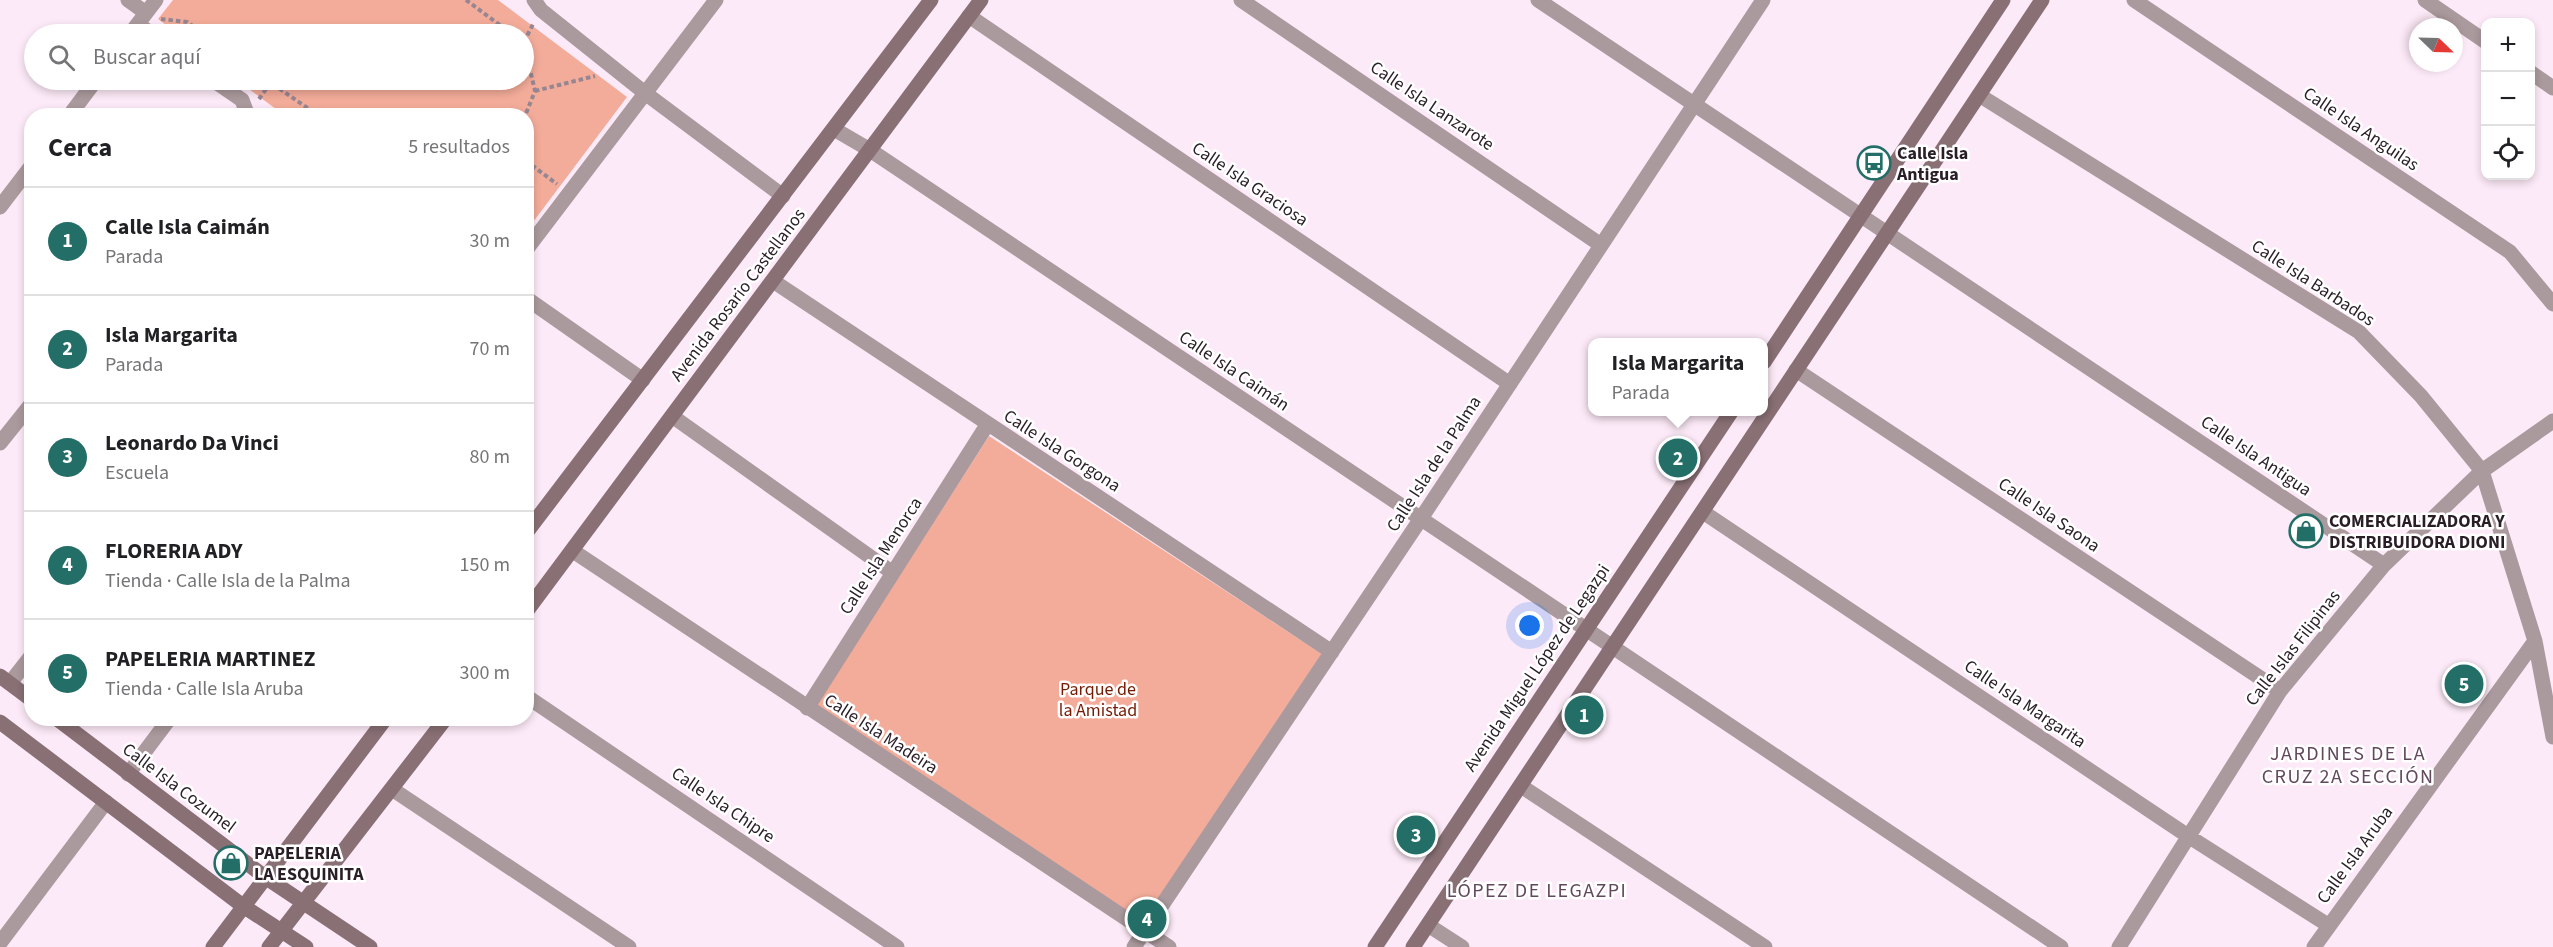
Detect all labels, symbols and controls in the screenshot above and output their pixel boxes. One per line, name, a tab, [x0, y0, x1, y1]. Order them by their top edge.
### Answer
north arrow	[2409, 18, 2463, 72]
map controls	[2481, 18, 2535, 180]
button: +	[2481, 18, 2535, 72]
search box	[24, 24, 534, 90]
icon: search	[45, 41, 78, 74]
text: Buscar aquí	[93, 41, 201, 73]
street label: Calle Isla Lanzarote	[1365, 55, 1499, 157]
button: −	[2481, 72, 2535, 126]
street label: Calle Isla Anguilas	[2298, 81, 2424, 177]
button: locate	[2481, 126, 2535, 180]
text: Cerca	[48, 129, 112, 166]
text: 5 resultados	[408, 133, 510, 161]
street label: Calle Isla Graciosa	[1187, 136, 1313, 232]
place label: Calle Isla Antigua	[1896, 141, 1968, 187]
bus stop icon: Calle Isla Antigua	[1856, 145, 1892, 181]
street label: Avenida Rosario Castellanos	[665, 203, 811, 387]
text: Calle Isla Caimán	[105, 211, 270, 243]
text: 1	[62, 227, 73, 255]
text: 30 m	[470, 227, 510, 255]
street label: Calle Isla Barbados	[2246, 234, 2380, 332]
text: Parada	[105, 243, 163, 271]
text: Isla Margarita	[105, 319, 238, 351]
street label: Calle Isla Caimán	[1174, 325, 1294, 417]
text: 2	[62, 335, 73, 363]
text: 70 m	[470, 335, 510, 363]
popup	[1588, 338, 1768, 416]
text: Isla Margarita	[1612, 347, 1744, 379]
text: Parada	[105, 351, 163, 379]
text: Parada	[1612, 379, 1670, 407]
street label: Calle Isla de la Palma	[1381, 391, 1487, 537]
street label: Calle Isla Gorgona	[999, 404, 1125, 498]
street label: Calle Isla Antigua	[2196, 410, 2316, 502]
text: Leonardo Da Vinci	[105, 427, 279, 459]
pin: 2	[1658, 436, 1698, 480]
text: 3	[62, 443, 73, 471]
text: 80 m	[470, 443, 510, 471]
text: Escuela	[105, 459, 169, 487]
street label: Calle Isla Saona	[1993, 472, 2105, 558]
street label: Calle Isla Menorca	[834, 492, 928, 620]
place label: COMERCIALIZADORA Y DISTRIBUIDORA DIONI	[2329, 509, 2505, 555]
shop icon: COMERCIALIZADORA Y DISTRIBUIDORA DIONI	[2288, 513, 2324, 549]
text: FLORERIA ADY	[105, 535, 243, 567]
text: 4	[62, 551, 73, 579]
text: 150 m	[460, 551, 510, 579]
street label: Avenida Miguel López de Legazpi	[1458, 559, 1616, 777]
text: Tienda · Calle Isla de la Palma	[105, 567, 351, 595]
street label: Calle Islas Filipinas	[2240, 585, 2346, 711]
your location	[1515, 611, 1544, 640]
text: PAPELERIA MARTINEZ	[105, 643, 315, 675]
street label: Calle Isla Margarita	[1959, 654, 2091, 754]
text: 5	[62, 659, 73, 687]
text: 300 m	[460, 659, 510, 687]
pin: 5	[2444, 662, 2484, 706]
text: Tienda · Calle Isla Aruba	[105, 675, 304, 703]
park label: Parque de la Amistad	[1059, 677, 1137, 723]
street label: Calle Isla Madeira	[819, 688, 943, 780]
pin: 1	[1564, 692, 1604, 738]
street label: Calle Isla Cozumel	[117, 737, 241, 839]
district label: JARDINES DE LA CRUZ 2A SECCIÓN	[2262, 740, 2434, 791]
street label: Calle Isla Chipre	[666, 761, 780, 849]
street label: Calle Isla Aruba	[2311, 801, 2399, 909]
pin: 3	[1396, 812, 1436, 858]
place label: PAPELERIA LA ESQUINITA	[254, 841, 364, 887]
shop icon: PAPELERIA LA ESQUINITA	[213, 845, 249, 881]
district label: LÓPEZ DE LEGAZPI	[1447, 877, 1627, 905]
pin: 4	[1128, 896, 1166, 942]

